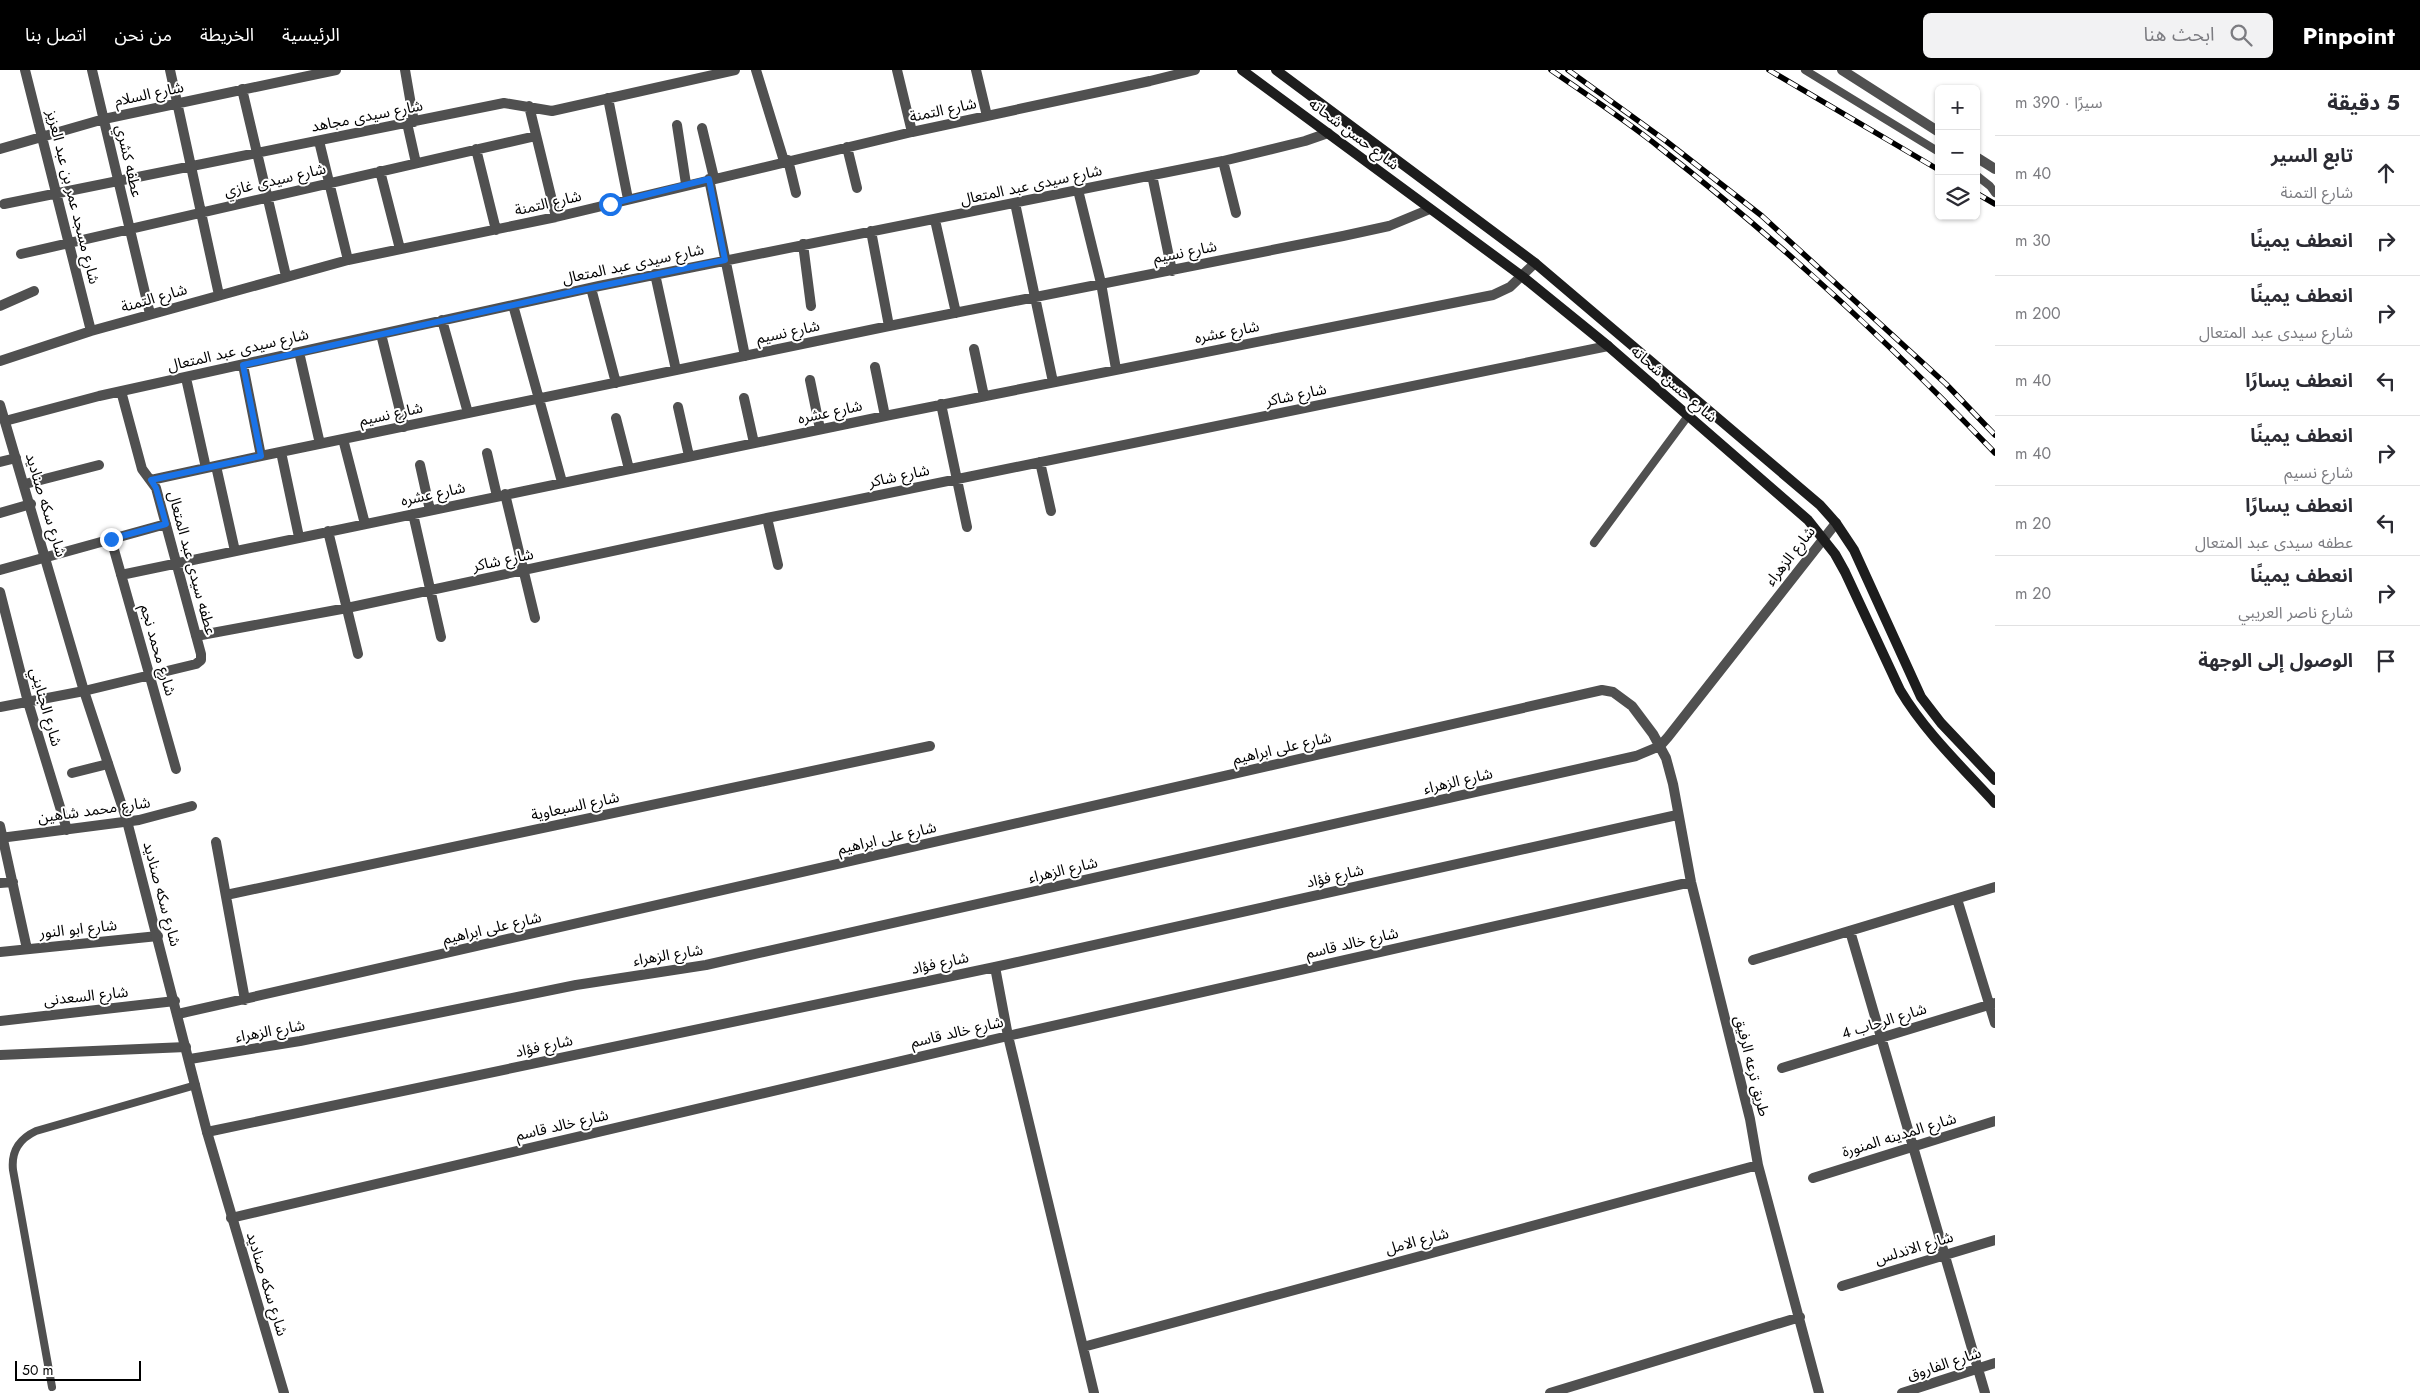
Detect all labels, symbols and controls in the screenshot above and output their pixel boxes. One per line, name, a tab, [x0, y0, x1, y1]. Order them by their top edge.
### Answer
search box	[1923, 13, 2273, 58]
text: Pinpoint	[2303, 18, 2395, 53]
text: ابحث هنا	[2143, 21, 2215, 48]
icon: search	[2227, 21, 2255, 49]
text: اتصل بنا	[25, 22, 87, 48]
text: من نحن	[115, 22, 172, 48]
text: الخريطة	[200, 22, 254, 48]
text: الرئيسية	[282, 22, 340, 48]
street label: شارع السلام	[112, 76, 186, 113]
map controls	[1935, 85, 1980, 220]
button: +	[1935, 85, 1980, 130]
text: 5 دقيقة	[2327, 88, 2400, 118]
text: سيرًا · 390 m	[2015, 91, 2103, 114]
street label: شارع التمنة	[908, 92, 979, 129]
street label: شارع حسن شحاته	[1304, 93, 1404, 176]
street label: شارع سيدى مجاهد	[309, 94, 425, 139]
street label: شارع مسجد عمر بن عبد العزيز	[39, 107, 105, 287]
street label: عطفه كشري	[110, 123, 148, 200]
button: −	[1935, 130, 1980, 175]
text: تابع السير	[2271, 142, 2353, 169]
street label: شارع سيدى غازي	[222, 158, 328, 203]
street label: شارع سيدى عبد المتعال	[958, 159, 1104, 212]
icon: ahead	[2372, 159, 2400, 187]
text: 40 m	[2015, 162, 2051, 185]
button: layers	[1935, 175, 1980, 220]
text: شارع التمنة	[2281, 181, 2353, 204]
street label: شارع التمنة	[512, 185, 584, 222]
route start	[599, 193, 622, 216]
text: انعطف يمينًا	[2250, 227, 2353, 254]
icon: right	[2372, 227, 2400, 255]
text: 30 m	[2015, 229, 2051, 252]
street label: شارع نسيم	[1151, 235, 1219, 270]
street label: شارع سيدى عبد المتعال	[560, 238, 706, 291]
street label: شارع التمنة	[118, 278, 190, 319]
text: انعطف يمينًا	[2250, 282, 2353, 309]
icon: right	[2372, 299, 2400, 327]
text: 200 m	[2015, 302, 2061, 325]
street label: شارع نسيم	[754, 314, 822, 350]
street label: شارع عشره	[1193, 315, 1262, 350]
text: شارع سيدى عبد المتعال	[2199, 321, 2353, 344]
street label: شارع سيدى عبد المتعال	[165, 323, 311, 378]
street label: شارع حسن شحاته	[1625, 340, 1722, 429]
text: انعطف يسارًا	[2245, 367, 2353, 394]
icon: left	[2372, 367, 2400, 395]
text: 40 m	[2015, 369, 2051, 392]
street label: شارع شاكر	[1262, 378, 1329, 413]
street label: شارع عشره	[796, 394, 865, 431]
street label: شارع نسيم	[357, 396, 425, 432]
text: انعطف يمينًا	[2250, 422, 2353, 449]
icon: right	[2372, 439, 2400, 467]
text: 40 m	[2015, 442, 2051, 465]
street label: شارع سكه صناديد	[19, 450, 72, 560]
street label: شارع شاكر	[865, 459, 932, 494]
text: شارع نسيم	[2284, 461, 2353, 484]
street label: شارع عشره	[399, 476, 468, 513]
street label: عطفه سيدى عبد المتعال	[162, 489, 222, 638]
text: انعطف يسارًا	[2245, 492, 2353, 519]
icon: left	[2372, 509, 2400, 537]
text: 20 m	[2015, 512, 2051, 535]
street label: شارع الزهراء	[1760, 521, 1821, 591]
route end	[100, 528, 123, 551]
text: عطفه سيدى عبد المتعال	[2195, 531, 2353, 554]
street label: شارع شاكر	[469, 543, 536, 578]
text: انعطف يمينًا	[2250, 562, 2353, 589]
icon: right	[2372, 579, 2400, 607]
text: 20 m	[2015, 582, 2051, 605]
text: شارع ناصر العريبي	[2238, 601, 2353, 624]
street label: شارع محمد نجم	[133, 602, 182, 699]
text: الوصول إلى الوجهة	[2198, 647, 2353, 674]
icon: arrive	[2372, 647, 2400, 675]
street label: شارع الجنايني	[23, 665, 68, 749]
street label: شارع على ابراهيم	[1230, 726, 1334, 771]
street label: شارع الزهراء	[1421, 762, 1495, 801]
street label: شارع السبعاوية	[529, 786, 622, 827]
street label: شارع محمد شاهين	[36, 791, 152, 830]
street label: شارع على ابراهيم	[835, 816, 939, 861]
street label: شارع سكه صناديد	[136, 839, 187, 949]
street label: شارع الزهراء	[1026, 851, 1100, 890]
street label: شارع فؤاد	[1304, 859, 1366, 894]
street label: شارع على ابراهيم	[440, 906, 544, 951]
street label: شارع ابو النور	[37, 914, 118, 945]
street label: شارع خالد قاسم	[1303, 922, 1401, 965]
street label: شارع الزهراء	[631, 939, 705, 972]
street label: شارع فؤاد	[909, 946, 971, 981]
street label: شارع السعدنى	[43, 981, 130, 1012]
street label: شارع الرحاب 4	[1839, 998, 1930, 1045]
street label: شارع خالد قاسم	[908, 1011, 1006, 1054]
street label: طريق ترعه الرفيق	[1729, 1013, 1775, 1119]
street label: شارع الزهراء	[233, 1014, 307, 1049]
street label: شارع فؤاد	[513, 1029, 575, 1064]
street label: شارع خالد قاسم	[513, 1104, 611, 1147]
street label: شارع المدينه المنورة	[1839, 1107, 1959, 1164]
street label: شارع الامل	[1383, 1222, 1452, 1261]
street label: شارع الاندلس	[1872, 1226, 1956, 1271]
street label: شارع سكه صناديد	[240, 1229, 293, 1339]
street label: شارع الفاروق	[1904, 1342, 1984, 1387]
scale bar	[15, 1358, 141, 1381]
text: 50 m	[22, 1360, 53, 1380]

